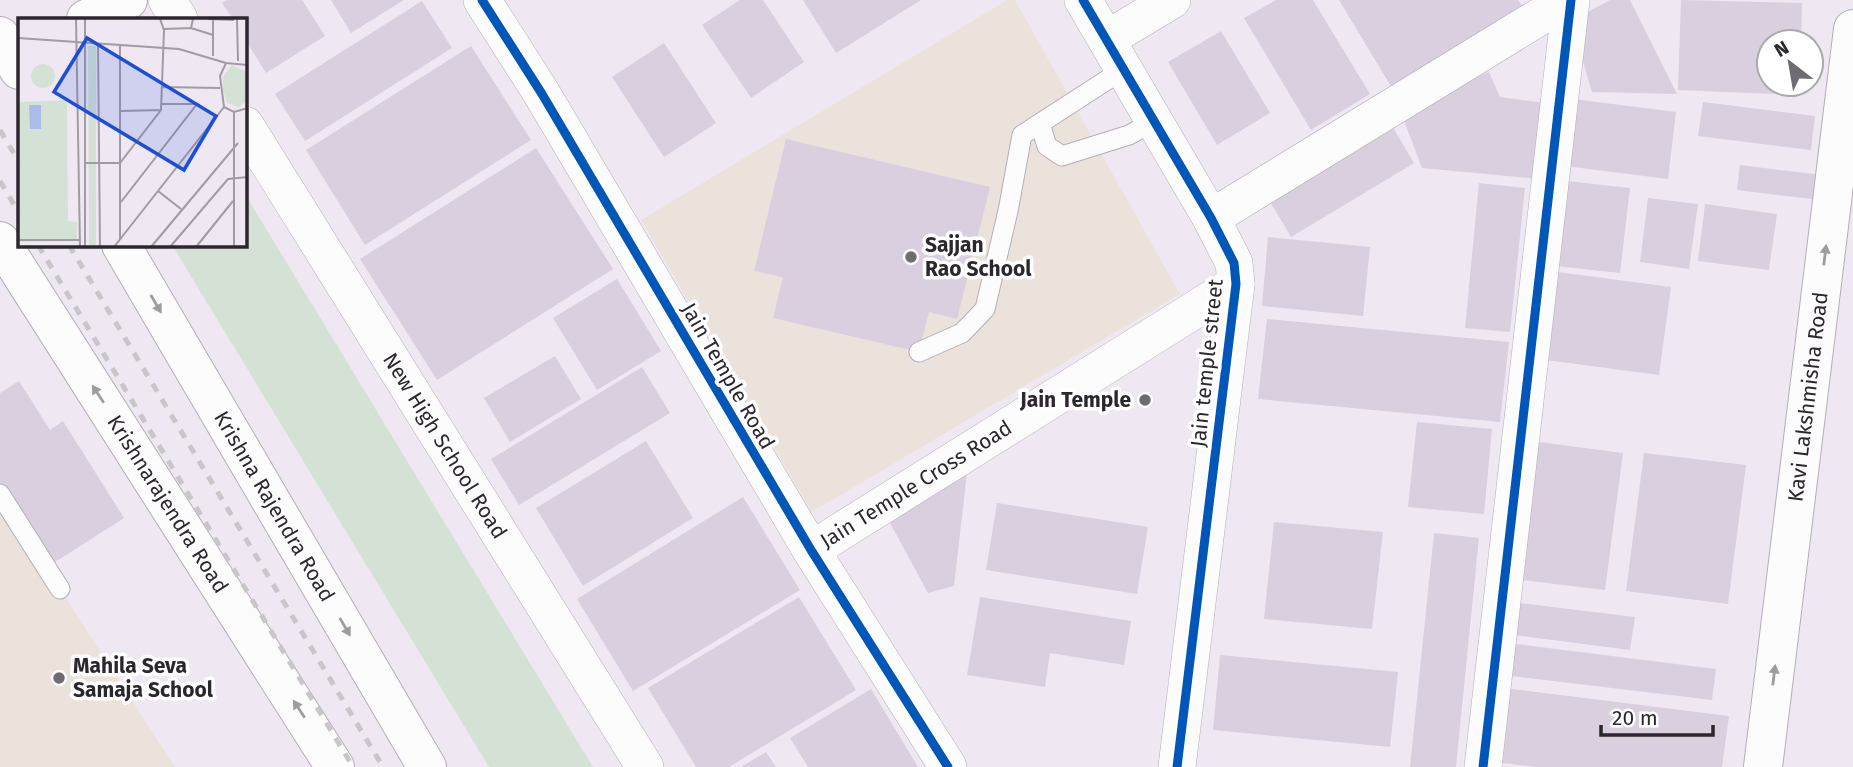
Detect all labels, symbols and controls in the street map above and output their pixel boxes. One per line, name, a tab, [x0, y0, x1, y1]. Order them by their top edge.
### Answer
inset map	[18, 18, 247, 247]
north arrow	[1755, 28, 1825, 98]
text: N	[1770, 36, 1793, 62]
place label: Sajjan Rao School	[925, 232, 1032, 282]
one-way arrow	[1820, 243, 1831, 265]
marker: Sajjan Rao School	[903, 249, 919, 265]
street label: Jain temple street	[1185, 277, 1229, 448]
street label: Kavi Lakshmisha Road	[1782, 290, 1834, 503]
one-way arrow	[149, 294, 162, 313]
street label: Jain Temple Road	[676, 298, 780, 454]
street label: New High School Road	[377, 348, 513, 544]
one-way arrow	[91, 384, 104, 403]
place label: Jain Temple	[1019, 387, 1131, 413]
marker: Jain Temple	[1137, 392, 1153, 408]
street label: Krishna Rajendra Road	[208, 406, 340, 606]
street label: Krishnarajendra Road	[101, 410, 234, 598]
street label: Jain Temple Cross Road	[816, 415, 1017, 554]
one-way arrow	[339, 617, 351, 637]
place label: Mahila Seva Samaja School	[73, 653, 214, 703]
one-way arrow	[1768, 664, 1779, 686]
marker: Mahila Seva Samaja School	[51, 670, 67, 686]
scale bar	[1601, 694, 1713, 738]
one-way arrow	[293, 700, 306, 719]
text: 20 m	[1612, 705, 1658, 731]

